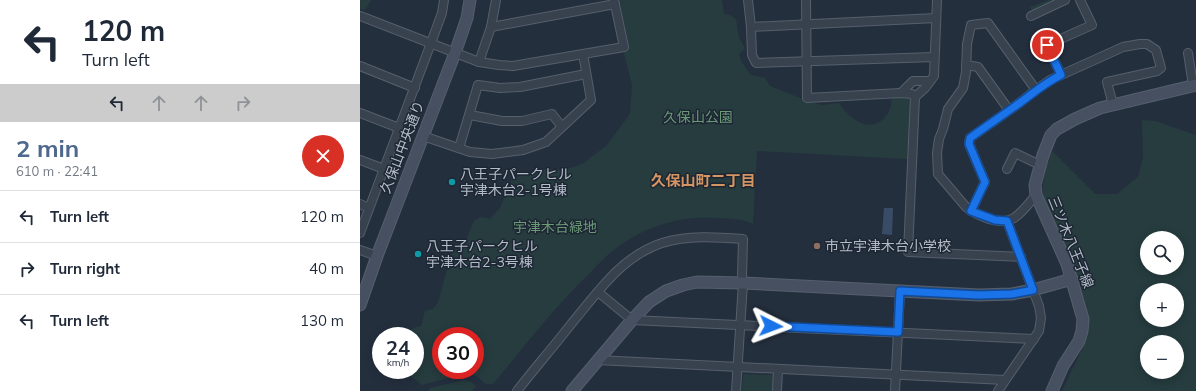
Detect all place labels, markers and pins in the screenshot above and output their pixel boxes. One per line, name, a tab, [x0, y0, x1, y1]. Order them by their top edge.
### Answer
pin	[1030, 28, 1064, 62]
place label: 八王子パークヒル 宇津木台2-1号棟	[460, 165, 572, 199]
marker: 八王子パークヒル 宇津木台2-1号棟	[447, 177, 457, 187]
place label: 八王子パークヒル 宇津木台2-3号棟	[426, 237, 538, 271]
place label: 市立宇津木台小学校	[825, 237, 951, 255]
marker: 市立宇津木台小学校	[812, 241, 822, 251]
marker: 八王子パークヒル 宇津木台2-3号棟	[413, 249, 423, 259]

